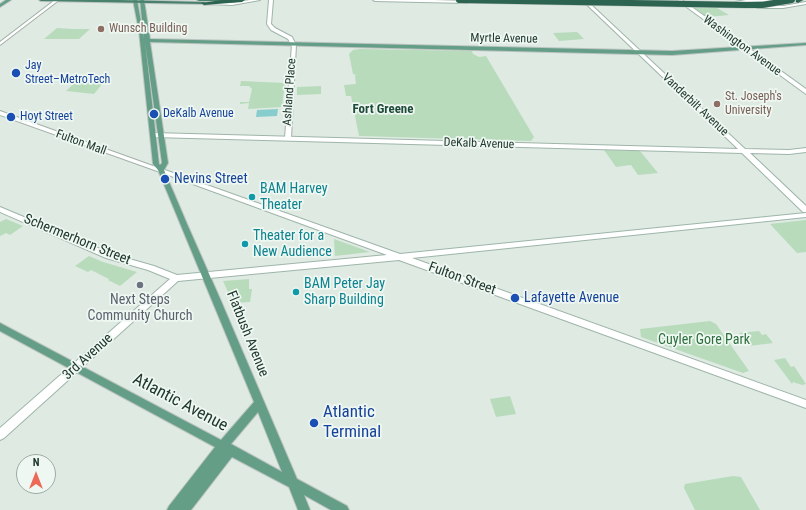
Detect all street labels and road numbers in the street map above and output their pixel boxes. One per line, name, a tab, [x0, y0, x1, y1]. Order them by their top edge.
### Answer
street label: Washington Avenue	[700, 13, 784, 79]
street label: Myrtle Avenue	[470, 31, 538, 47]
street label: Ashland Place	[280, 58, 300, 126]
street label: Vanderbilt Avenue	[659, 71, 731, 139]
street label: Fulton Mall	[54, 127, 108, 159]
street label: DeKalb Avenue	[443, 136, 515, 152]
street label: Schermerhorn Street	[21, 211, 133, 269]
street label: Fulton Street	[426, 259, 498, 299]
street label: Flatbush Avenue	[222, 289, 272, 379]
street label: 3rd Avenue	[60, 330, 116, 384]
street label: Atlantic Avenue	[129, 369, 231, 437]

